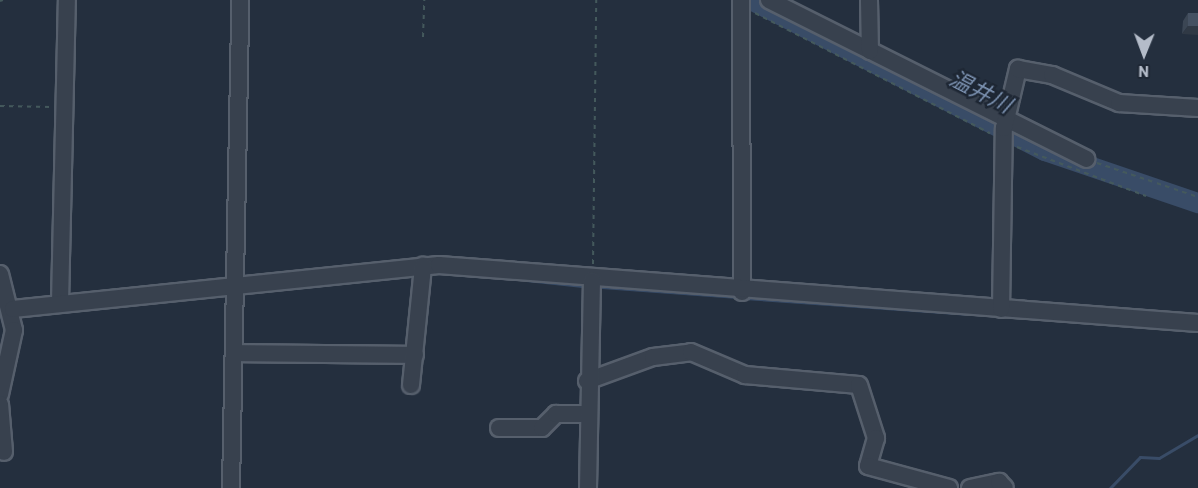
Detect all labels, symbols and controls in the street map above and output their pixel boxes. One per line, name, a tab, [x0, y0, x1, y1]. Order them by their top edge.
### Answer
north arrow	[1114, 24, 1174, 84]
text: N	[1138, 63, 1149, 82]
water label: 温井川	[946, 64, 1016, 118]

